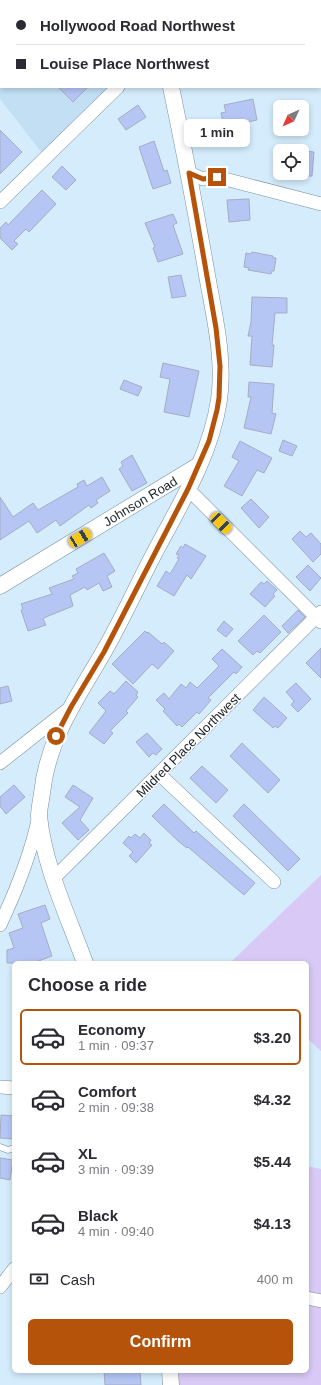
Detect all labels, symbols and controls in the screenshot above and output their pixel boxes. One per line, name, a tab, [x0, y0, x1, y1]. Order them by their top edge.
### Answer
text: Hollywood Road Northwest	[40, 17, 235, 34]
text: Louise Place Northwest	[40, 55, 209, 72]
north arrow	[273, 100, 309, 136]
map controls	[273, 100, 309, 180]
callout: 1 min	[184, 119, 250, 147]
text: 1 min	[200, 125, 234, 140]
button: locate	[273, 144, 309, 180]
route end	[208, 168, 226, 186]
street label: Johnson Road	[100, 473, 180, 529]
car	[208, 510, 234, 536]
car	[67, 527, 93, 549]
street label: Mildred Place Northwest	[133, 690, 244, 800]
route start	[47, 727, 65, 745]
text: Choose a ride	[28, 975, 147, 995]
icon: car	[30, 1019, 66, 1055]
text: Economy	[78, 1021, 146, 1038]
text: $3.20	[253, 1029, 291, 1046]
text: 1 min · 09:37	[78, 1038, 154, 1053]
icon: car	[30, 1081, 66, 1117]
text: Comfort	[78, 1083, 136, 1100]
text: $4.32	[253, 1091, 291, 1108]
text: 2 min · 09:38	[78, 1100, 154, 1115]
icon: car	[30, 1143, 66, 1179]
text: XL	[78, 1145, 97, 1162]
text: $5.44	[253, 1153, 291, 1170]
text: 3 min · 09:39	[78, 1162, 154, 1177]
icon: car	[30, 1205, 66, 1241]
text: Black	[78, 1207, 118, 1224]
text: $4.13	[253, 1215, 291, 1232]
text: 4 min · 09:40	[78, 1224, 154, 1239]
icon: cash	[28, 1268, 50, 1290]
text: Cash	[60, 1271, 95, 1288]
text: 400 m	[257, 1272, 293, 1287]
button: Confirm	[28, 1319, 293, 1365]

